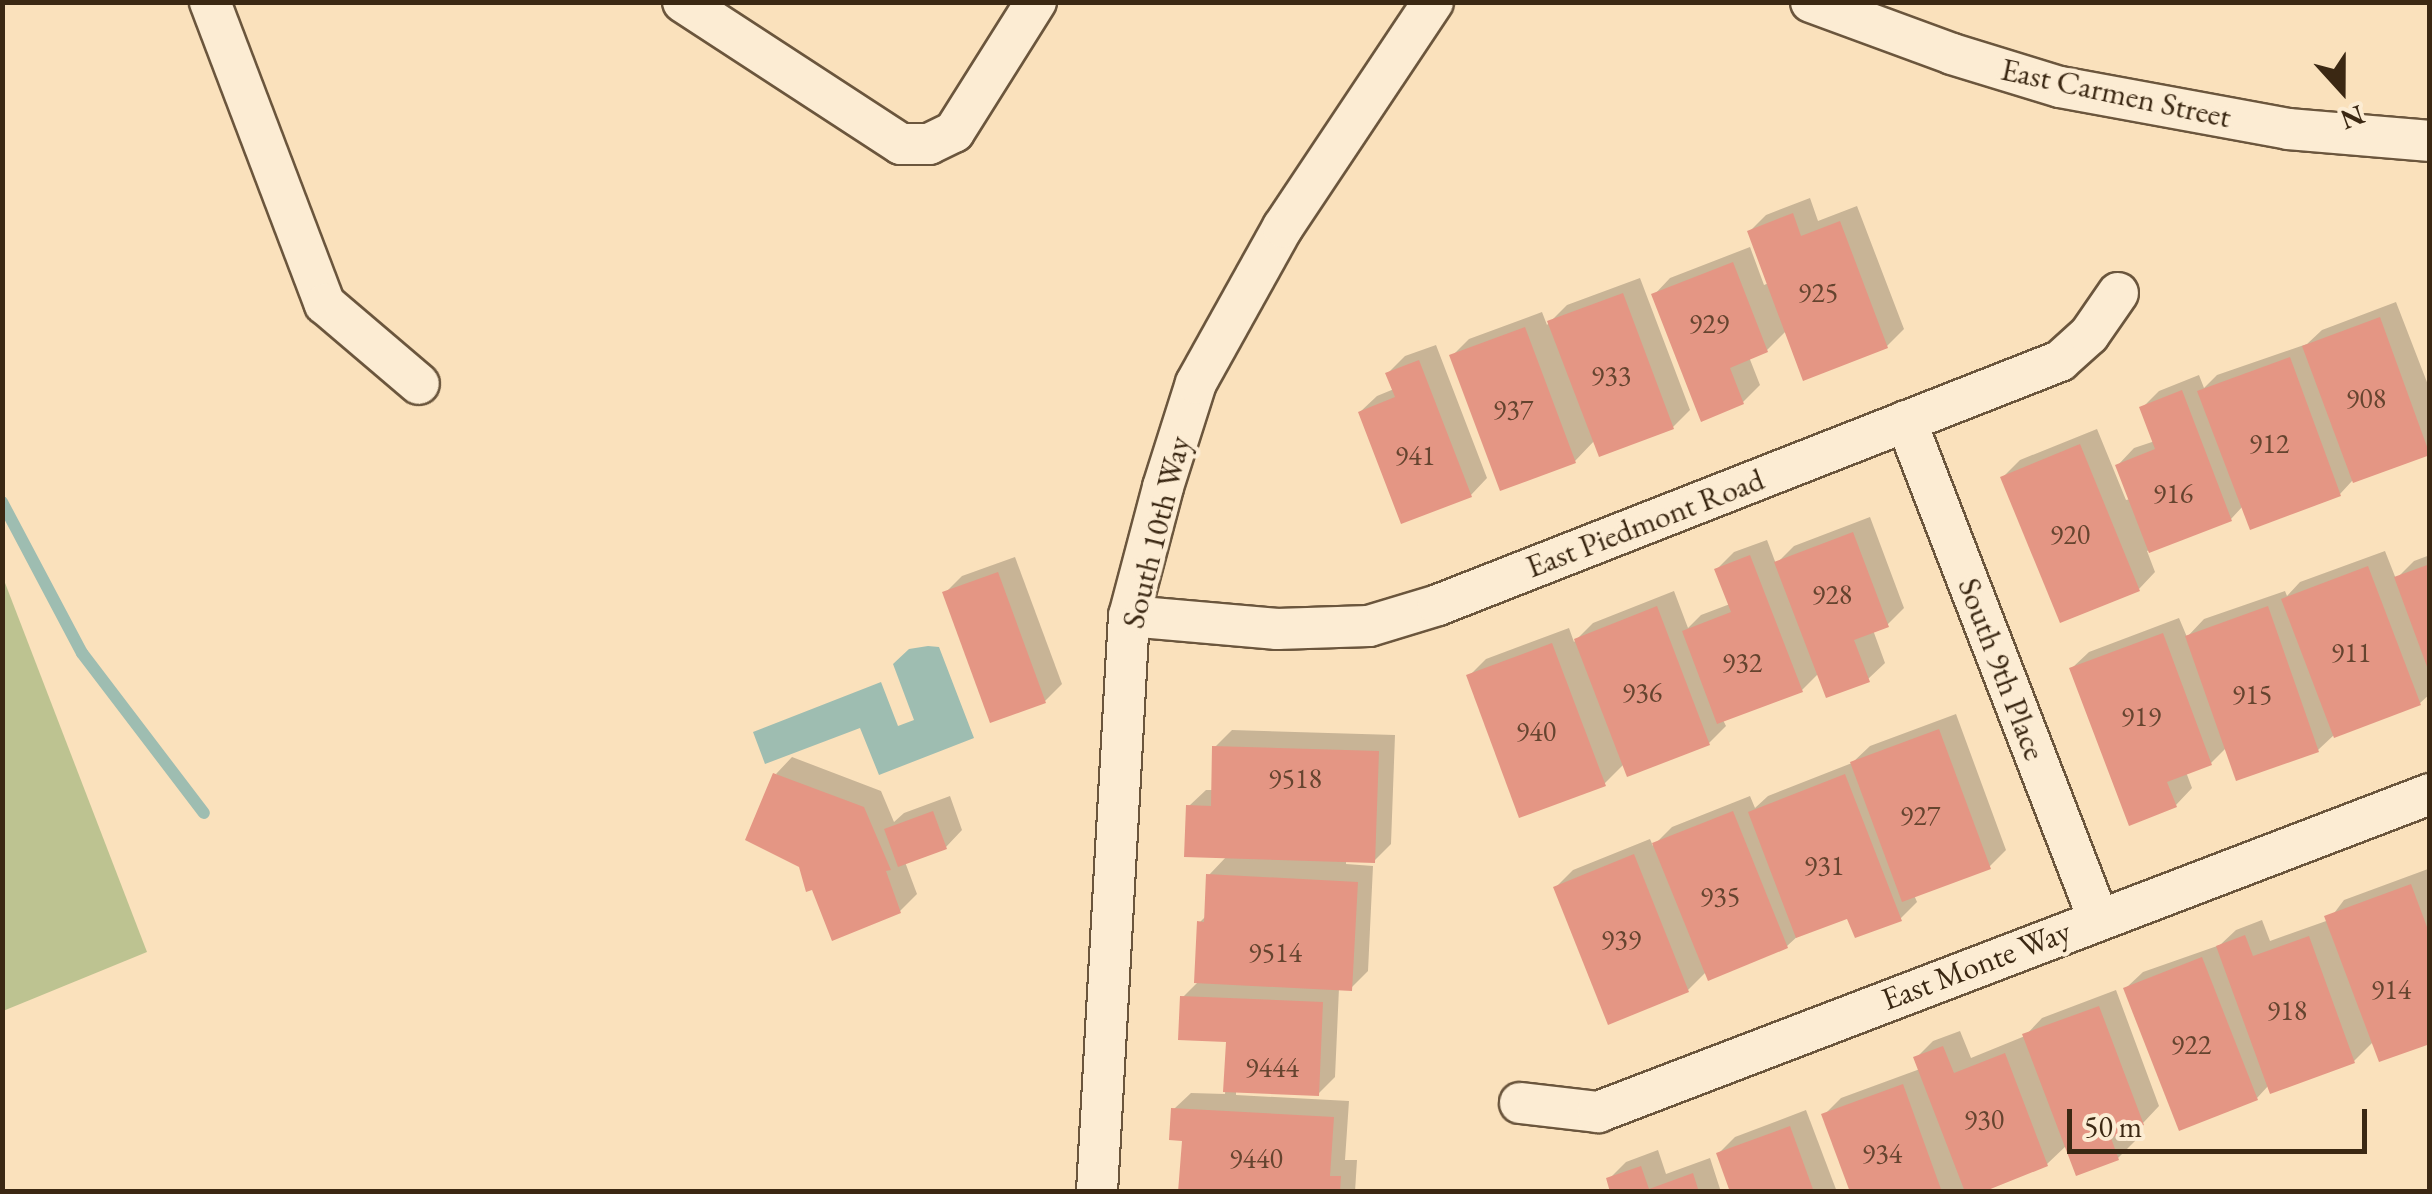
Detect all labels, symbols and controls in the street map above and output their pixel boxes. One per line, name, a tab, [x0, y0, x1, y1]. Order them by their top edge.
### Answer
north arrow	[2292, 40, 2392, 140]
street label: East Carmen Street	[1998, 50, 2234, 136]
text: N	[2336, 97, 2370, 139]
house number: 925	[1798, 275, 1838, 309]
house number: 929	[1689, 306, 1729, 340]
house number: 933	[1591, 358, 1631, 392]
house number: 908	[2346, 381, 2386, 415]
house number: 937	[1493, 392, 1533, 426]
house number: 912	[2249, 426, 2289, 460]
street label: South 10th Way	[1114, 432, 1198, 632]
house number: 941	[1395, 438, 1435, 472]
street label: East Piedmont Road	[1521, 460, 1769, 586]
house number: 916	[2153, 476, 2193, 510]
house number: 920	[2050, 517, 2090, 551]
street label: South 9th Place	[1950, 573, 2054, 765]
house number: 928	[1812, 577, 1852, 611]
house number: 911	[2331, 635, 2371, 669]
house number: 932	[1722, 645, 1762, 679]
house number: 936	[1622, 675, 1662, 709]
house number: 915	[2232, 677, 2272, 711]
house number: 919	[2121, 699, 2161, 733]
house number: 940	[1516, 714, 1556, 748]
house number: 9518	[1268, 761, 1322, 795]
house number: 927	[1900, 798, 1940, 832]
house number: 931	[1804, 848, 1844, 882]
house number: 935	[1700, 879, 1740, 913]
street label: East Monte Way	[1876, 911, 2076, 1019]
house number: 939	[1601, 922, 1641, 956]
house number: 9514	[1248, 935, 1302, 969]
house number: 914	[2371, 972, 2411, 1006]
house number: 918	[2267, 993, 2307, 1027]
house number: 922	[2171, 1027, 2211, 1061]
house number: 9444	[1245, 1050, 1299, 1084]
scale bar	[2072, 1089, 2372, 1151]
house number: 930	[1964, 1102, 2004, 1136]
text: 50 m	[2084, 1107, 2142, 1146]
house number: 934	[1862, 1136, 1902, 1170]
house number: 9440	[1229, 1141, 1283, 1175]

